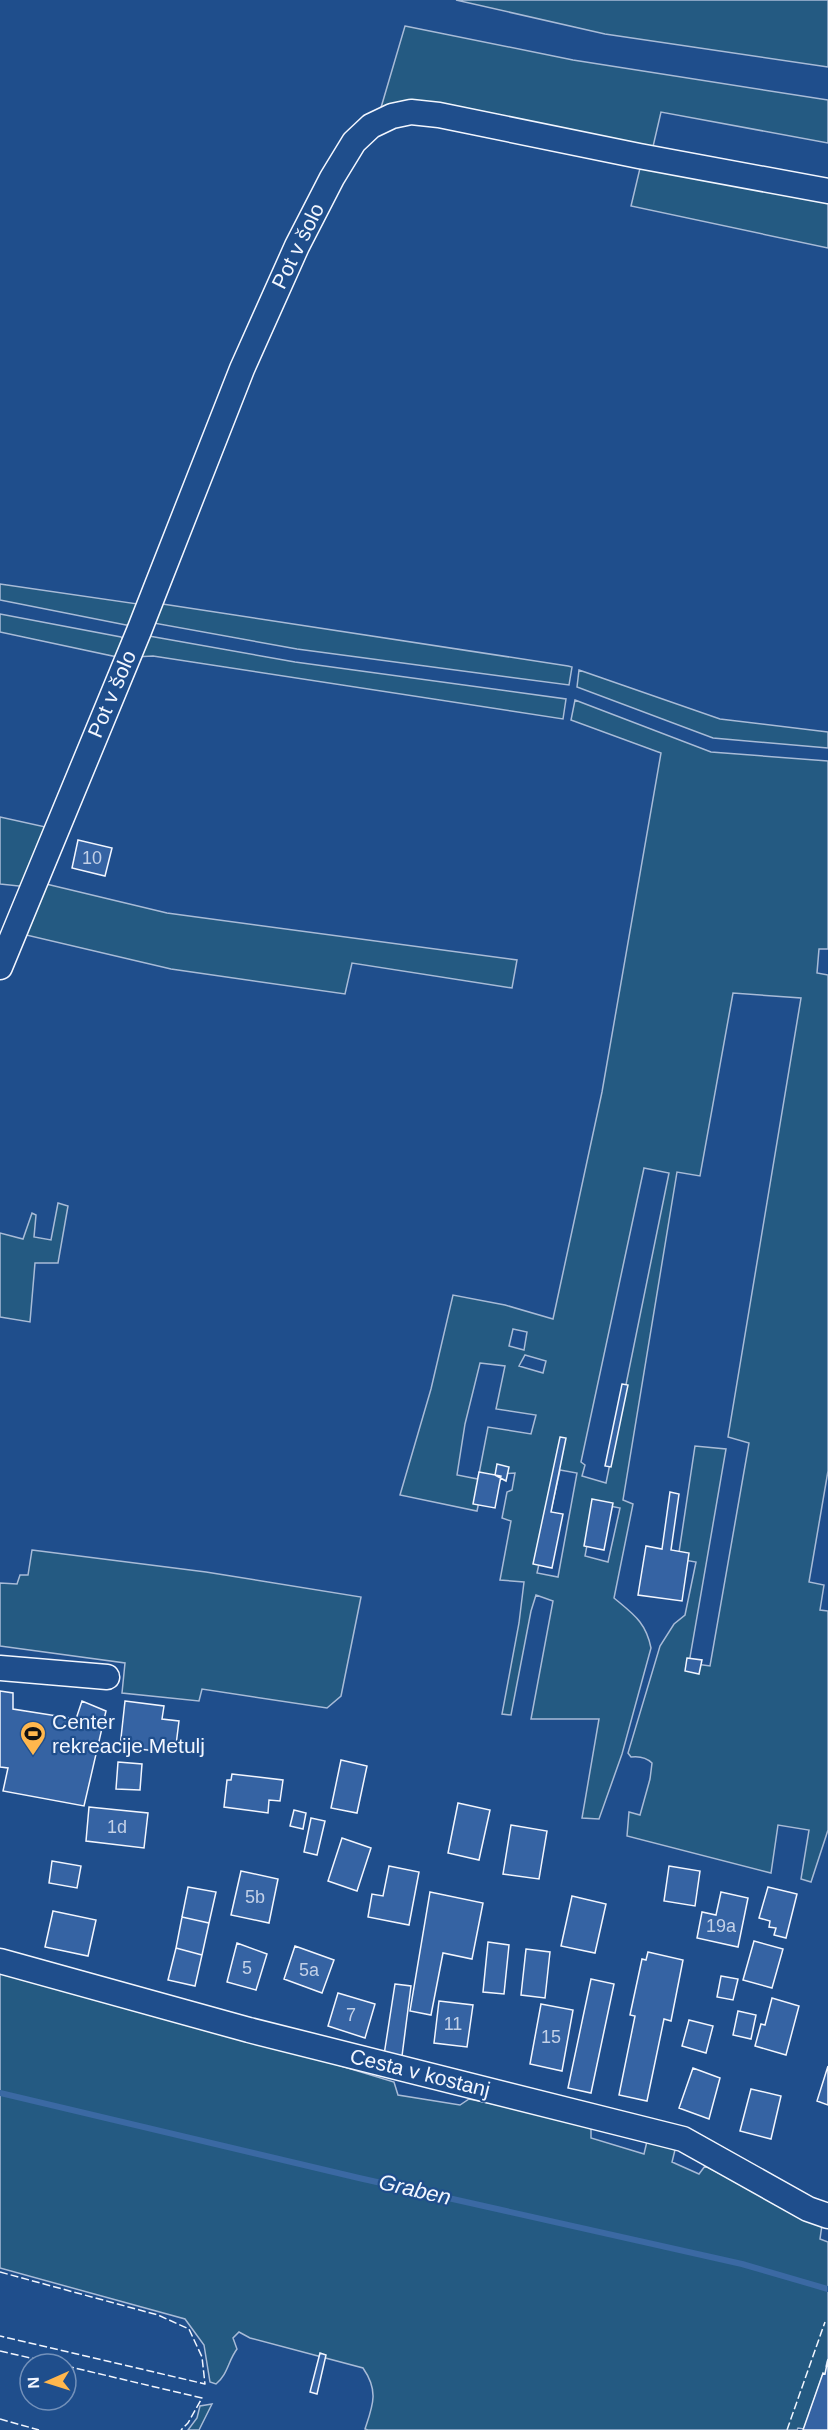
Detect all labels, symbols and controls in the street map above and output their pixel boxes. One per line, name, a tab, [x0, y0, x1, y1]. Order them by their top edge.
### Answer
street label: Pot v šolo	[267, 199, 328, 292]
street label: Pot v šolo	[83, 647, 140, 741]
house number: 10	[82, 848, 102, 868]
place label: Center rekreacije Metulj	[52, 1710, 205, 1757]
sports icon: Center rekreacije Metulj	[18, 1719, 48, 1757]
house number: 1d	[107, 1817, 127, 1837]
house number: 5b	[245, 1887, 265, 1907]
house number: 19a	[706, 1916, 737, 1936]
house number: 5	[242, 1958, 252, 1978]
house number: 5a	[299, 1960, 320, 1980]
house number: 7	[346, 2005, 356, 2025]
house number: 11	[444, 2014, 462, 2034]
house number: 15	[541, 2027, 561, 2047]
street label: Cesta v kostanj	[348, 2044, 493, 2101]
water label: Graben	[376, 2169, 453, 2210]
north arrow	[18, 2352, 78, 2412]
text: N	[25, 2377, 42, 2389]

